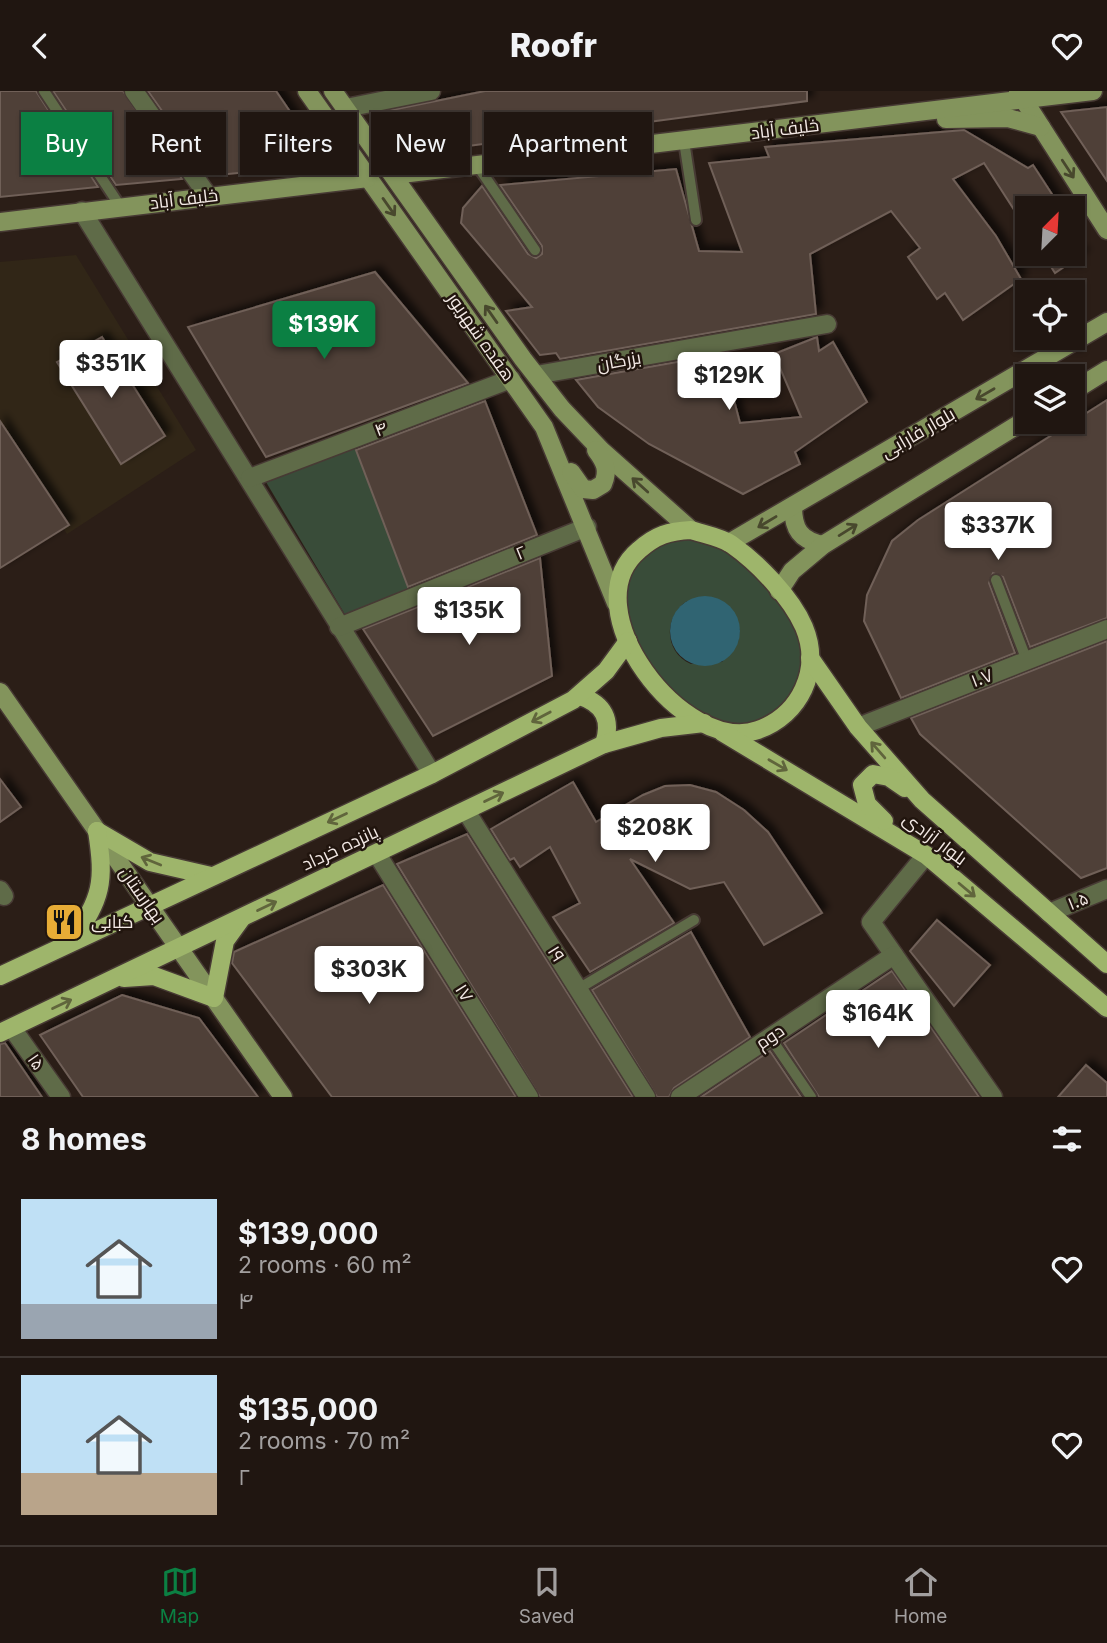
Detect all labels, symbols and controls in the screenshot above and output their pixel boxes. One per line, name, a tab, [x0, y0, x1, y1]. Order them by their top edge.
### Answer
text: Roofr	[510, 26, 597, 65]
icon: back	[21, 27, 59, 65]
icon: heart	[1048, 27, 1086, 65]
chip: Buy	[21, 112, 112, 175]
chip: Rent	[126, 112, 226, 175]
chip: Filters	[240, 112, 357, 175]
chip: New	[371, 112, 470, 175]
chip: Apartment	[484, 112, 652, 175]
street label: خلیف آباد	[750, 114, 820, 143]
one-way arrow	[1061, 159, 1076, 178]
street label: خلیف آباد	[149, 184, 219, 213]
north arrow	[1015, 196, 1085, 266]
map controls	[1015, 196, 1085, 434]
one-way arrow	[382, 197, 396, 216]
button: locate	[1015, 280, 1085, 350]
street label: هفده شهریور	[442, 288, 520, 386]
pin: $139K	[275, 301, 373, 361]
one-way arrow	[484, 305, 498, 324]
text: $139K	[288, 310, 360, 338]
pin: $351K	[62, 341, 160, 400]
street label: بزرگان	[595, 346, 643, 376]
text: $351K	[75, 349, 147, 377]
pin: $129K	[680, 353, 778, 412]
text: $129K	[694, 361, 764, 389]
button: layers	[1015, 364, 1085, 434]
one-way arrow	[975, 387, 995, 401]
street label: بلوار فارابی	[877, 403, 959, 463]
street label: ۴	[371, 417, 390, 440]
one-way arrow	[632, 476, 649, 493]
pin: $337K	[949, 503, 1047, 562]
text: $337K	[961, 511, 1035, 539]
one-way arrow	[758, 515, 778, 529]
one-way arrow	[837, 523, 857, 537]
street label: ۲	[512, 541, 529, 564]
pin: $135K	[420, 587, 518, 647]
text: $135K	[433, 596, 505, 624]
street label: ۱.۷	[968, 664, 996, 691]
one-way arrow	[531, 711, 552, 724]
one-way arrow	[870, 742, 886, 760]
one-way arrow	[767, 758, 787, 772]
one-way arrow	[483, 790, 504, 804]
pin: $208K	[606, 805, 704, 864]
street label: بلوار آزادی	[899, 808, 971, 870]
one-way arrow	[327, 812, 348, 825]
text: $208K	[617, 813, 693, 841]
street label: پانزده خرداد	[298, 821, 382, 876]
one-way arrow	[141, 853, 162, 866]
street label: بهارستان	[115, 862, 169, 928]
one-way arrow	[958, 882, 976, 898]
street label: ۱.۵	[1064, 887, 1091, 914]
one-way arrow	[256, 899, 277, 912]
restaurant icon: کبابی	[43, 901, 85, 943]
place label: کبابی	[91, 911, 134, 933]
street label: ۱۹	[544, 942, 569, 966]
pin: $303K	[320, 947, 418, 1006]
text: $303K	[331, 955, 407, 983]
street label: ۱۷	[451, 980, 478, 1005]
pin: $164K	[829, 991, 927, 1050]
one-way arrow	[51, 997, 72, 1010]
text: $164K	[842, 999, 914, 1027]
street label: دوم	[752, 1020, 789, 1055]
street label: ۱۵	[23, 1049, 49, 1074]
icon: filters	[1048, 1120, 1086, 1158]
text: 8 homes	[21, 1121, 147, 1157]
text: $139,000	[238, 1215, 378, 1251]
icon: home	[77, 1227, 161, 1311]
icon: heart	[1048, 1250, 1086, 1288]
text: 2 rooms · 60 m²	[238, 1251, 412, 1279]
text: ۴	[238, 1287, 253, 1315]
text: $135,000	[238, 1391, 378, 1427]
icon: home	[77, 1403, 161, 1487]
icon: heart	[1048, 1426, 1086, 1464]
text: 2 rooms · 70 m²	[238, 1427, 410, 1455]
text: ۲	[238, 1463, 250, 1491]
tab: Map	[160, 1563, 199, 1628]
tab: Saved	[519, 1563, 574, 1628]
tab: Home	[894, 1563, 947, 1628]

